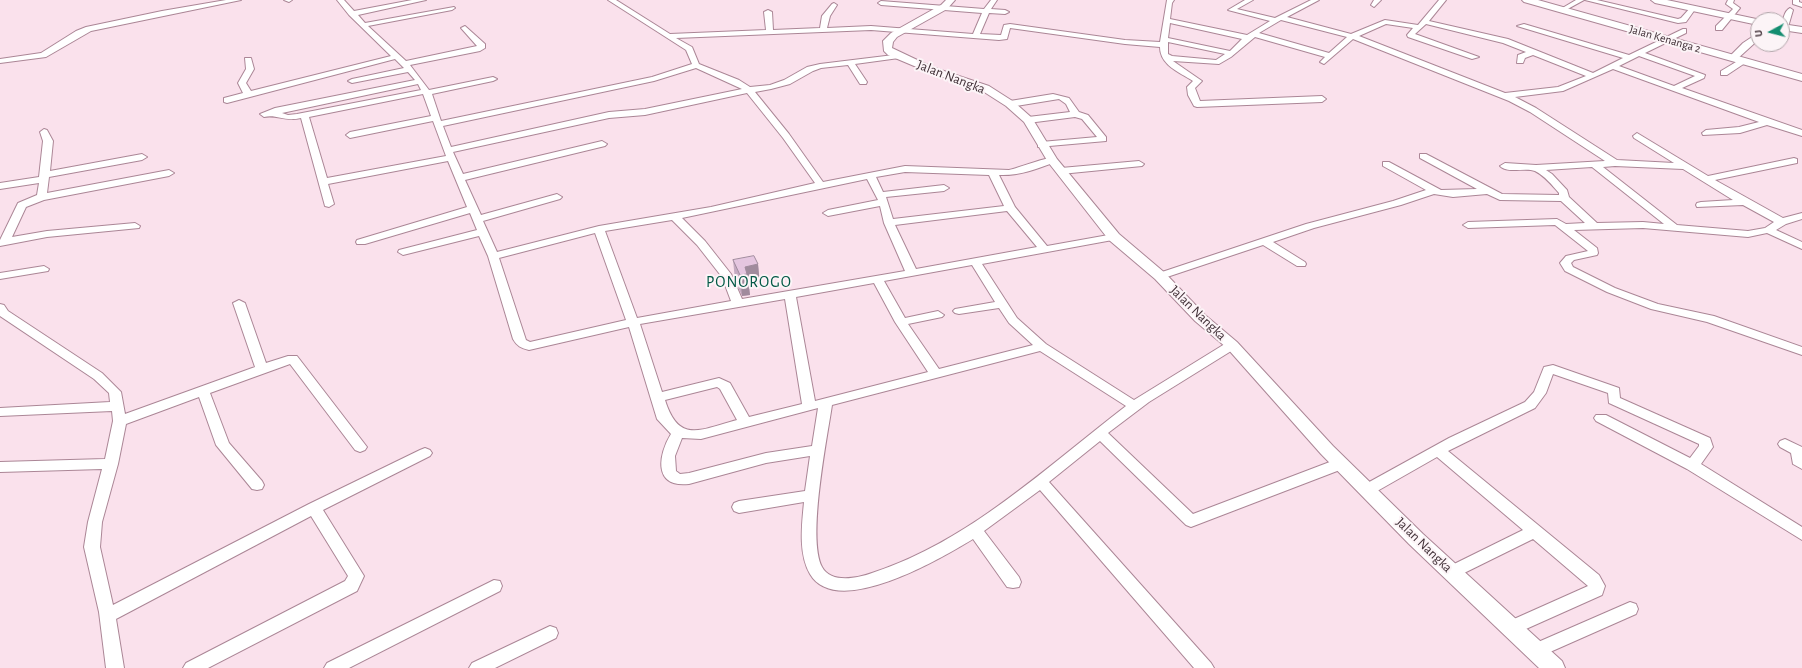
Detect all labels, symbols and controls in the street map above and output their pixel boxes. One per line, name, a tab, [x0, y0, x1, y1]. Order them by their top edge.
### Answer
north arrow	[1750, 12, 1790, 52]
street label: Jalan Kenanga 2	[1628, 22, 1702, 56]
text: U	[1753, 29, 1764, 38]
street label: Jalan Nangka	[914, 56, 988, 98]
district label: PONOROGO	[706, 272, 792, 292]
street label: Jalan Nangka	[1166, 282, 1230, 344]
street label: Jalan Nangka	[1392, 514, 1456, 576]

